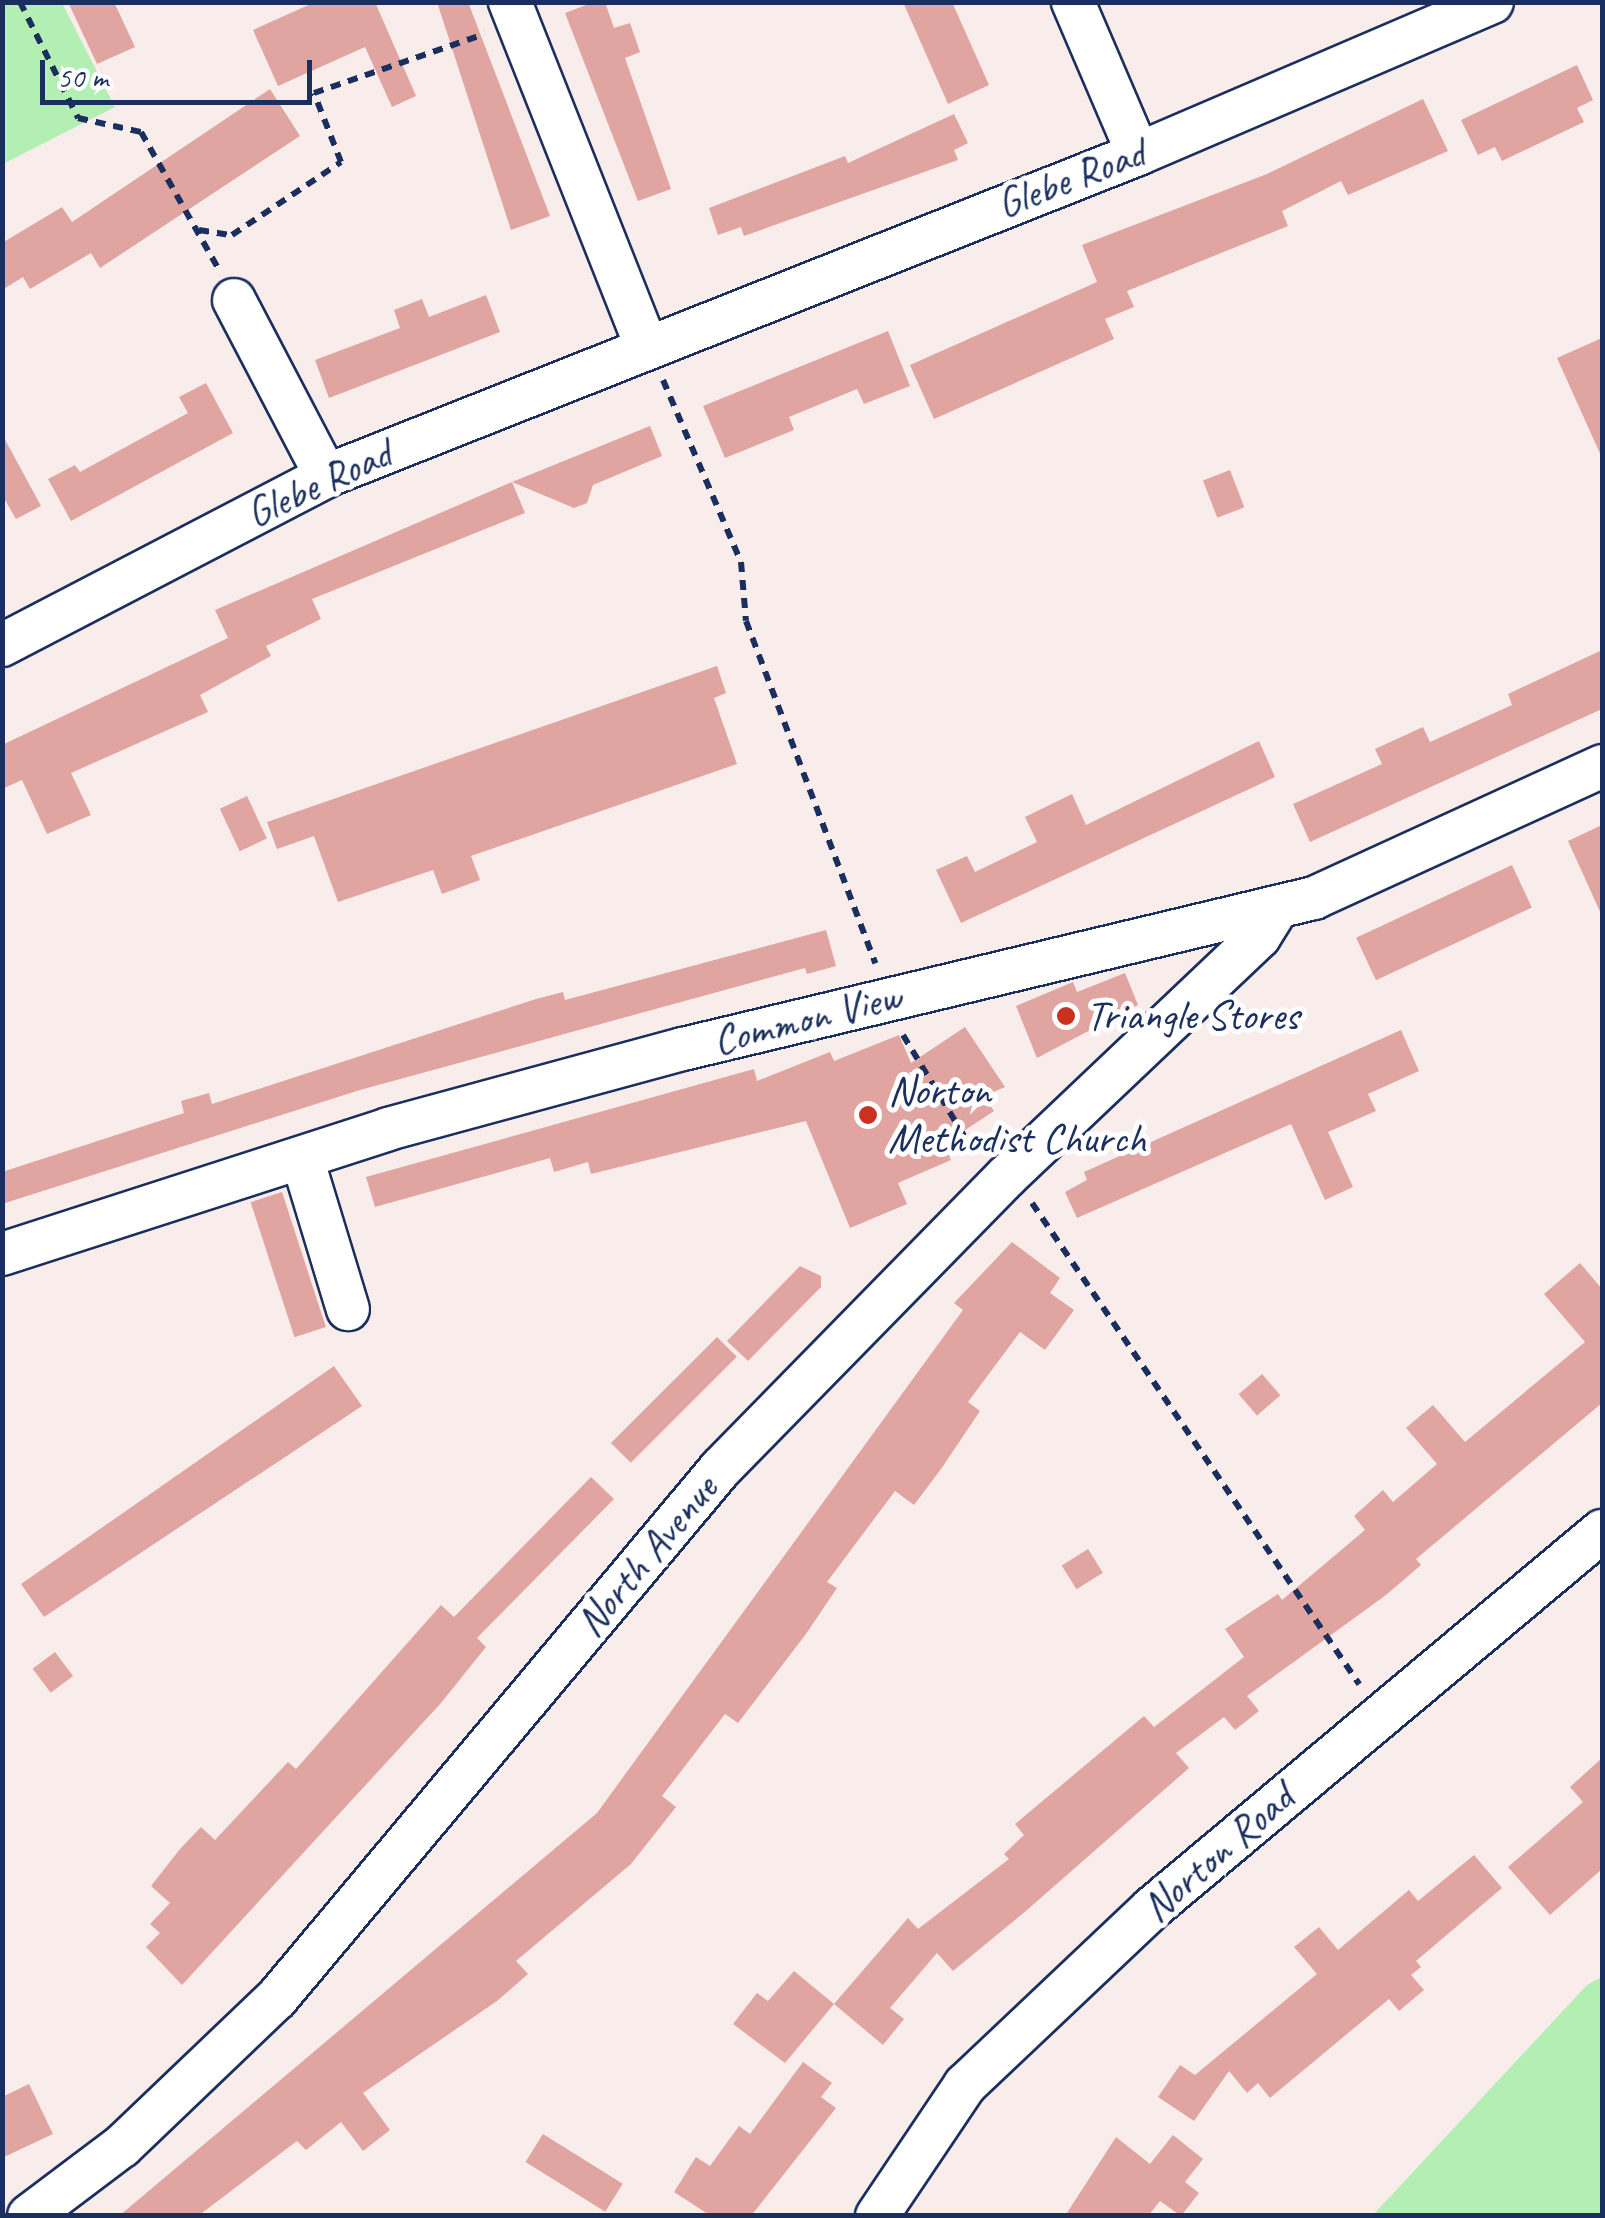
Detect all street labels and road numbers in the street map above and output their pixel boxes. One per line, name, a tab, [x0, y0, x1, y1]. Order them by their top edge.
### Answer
street label: Glebe Road	[990, 128, 1152, 230]
street label: Glebe Road	[239, 429, 399, 539]
street label: Common View	[708, 971, 906, 1067]
street label: North Avenue	[565, 1465, 729, 1647]
street label: Norton Road	[1132, 1774, 1304, 1932]

